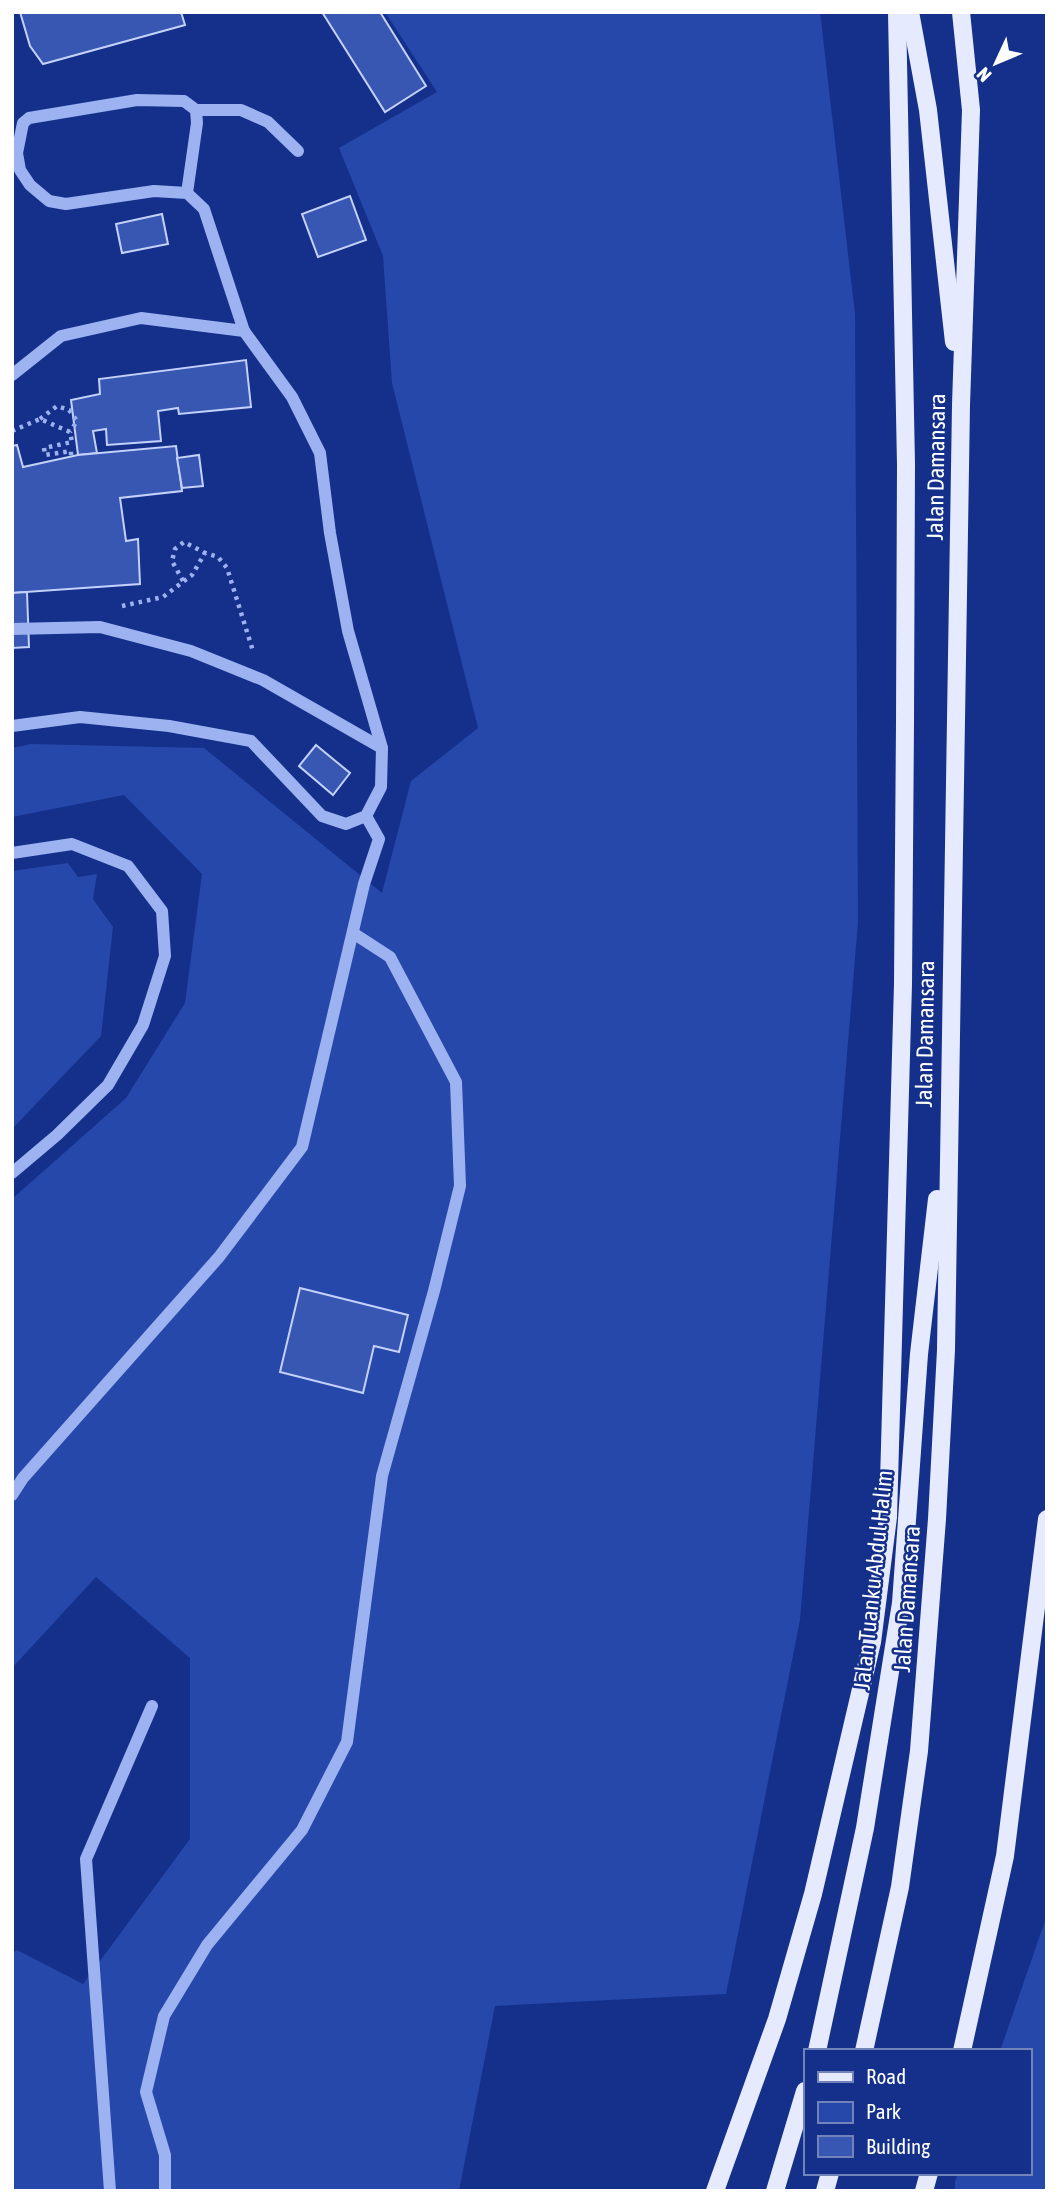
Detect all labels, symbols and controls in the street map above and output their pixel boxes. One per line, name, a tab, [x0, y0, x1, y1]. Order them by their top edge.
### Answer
north arrow	[961, 28, 1031, 98]
text: N	[972, 63, 996, 86]
street label: Jalan Damansara	[922, 393, 950, 541]
street label: Jalan Damansara	[911, 960, 939, 1108]
street label: Jalan Tuanku Abdul Halim	[849, 1469, 897, 1691]
street label: Jalan Damansara	[889, 1525, 925, 1673]
legend	[804, 2049, 1031, 2175]
text: Road	[866, 2064, 906, 2088]
text: Park	[866, 2099, 901, 2123]
text: Building	[866, 2134, 930, 2158]

